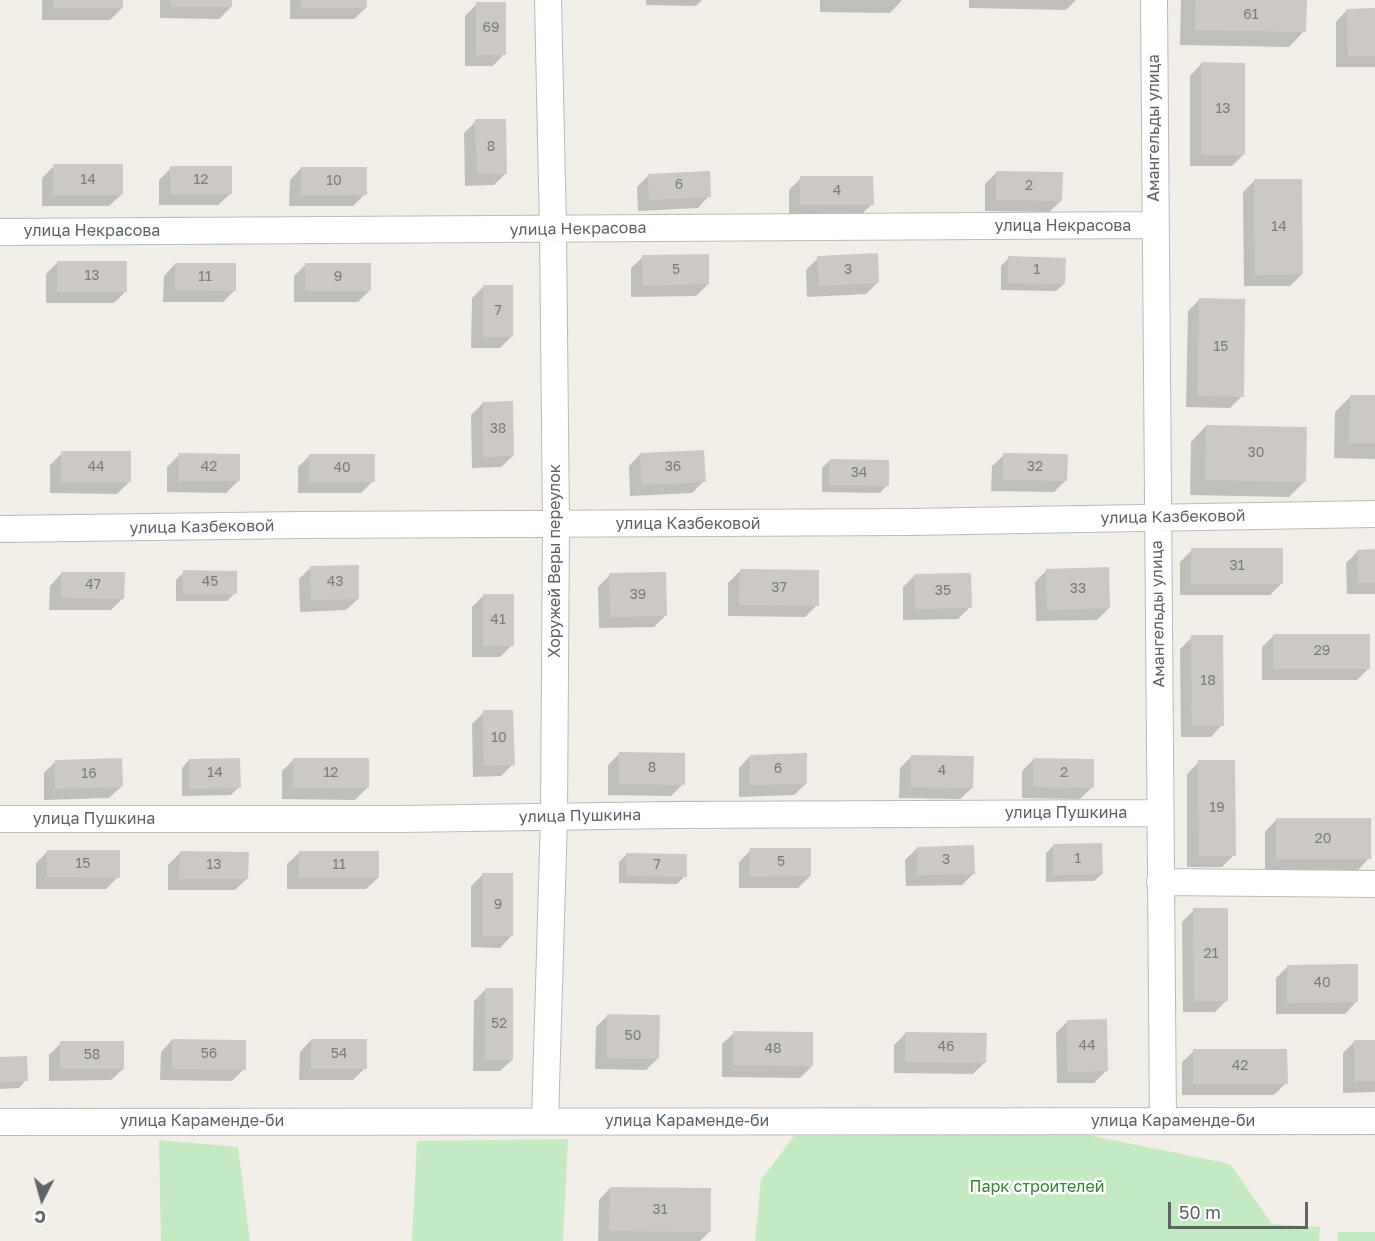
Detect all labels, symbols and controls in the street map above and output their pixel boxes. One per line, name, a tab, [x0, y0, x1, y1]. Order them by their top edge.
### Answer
house number: 61	[1243, 7, 1259, 23]
house number: 69	[483, 20, 499, 36]
street label: Амангельды улица	[1144, 54, 1164, 202]
house number: 13	[1216, 101, 1230, 117]
house number: 8	[487, 139, 495, 155]
house number: 14	[80, 172, 96, 188]
house number: 12	[194, 172, 208, 188]
house number: 10	[326, 173, 342, 189]
house number: 6	[675, 177, 683, 193]
house number: 2	[1025, 178, 1033, 194]
house number: 4	[833, 183, 841, 199]
street label: улица Некрасова	[995, 216, 1131, 236]
street label: улица Некрасова	[509, 218, 647, 240]
house number: 14	[1271, 219, 1287, 235]
street label: улица Некрасова	[24, 221, 160, 241]
house number: 5	[672, 262, 680, 278]
house number: 3	[844, 262, 852, 278]
house number: 1	[1034, 262, 1040, 278]
house number: 13	[85, 268, 99, 284]
house number: 11	[198, 269, 212, 285]
house number: 9	[334, 269, 342, 285]
house number: 7	[494, 303, 502, 319]
house number: 15	[1214, 339, 1228, 355]
house number: 38	[490, 421, 506, 437]
house number: 30	[1248, 445, 1264, 461]
house number: 44	[87, 459, 105, 475]
house number: 42	[201, 459, 217, 475]
house number: 36	[665, 459, 681, 475]
house number: 32	[1027, 459, 1043, 475]
house number: 40	[333, 460, 351, 476]
street label: Хоружей Веры переулок	[545, 464, 565, 658]
house number: 34	[851, 465, 867, 481]
street label: улица Казбековой	[1100, 506, 1246, 528]
street label: улица Казбековой	[615, 514, 761, 534]
street label: улица Казбековой	[129, 516, 275, 538]
street label: Амангельды улица	[1147, 540, 1169, 688]
house number: 31	[1230, 558, 1244, 574]
house number: 45	[202, 574, 218, 590]
house number: 43	[327, 574, 343, 590]
house number: 47	[85, 577, 101, 593]
house number: 37	[771, 580, 787, 596]
house number: 33	[1070, 581, 1086, 597]
house number: 35	[935, 583, 951, 599]
house number: 39	[630, 587, 646, 603]
house number: 41	[490, 612, 506, 628]
house number: 29	[1314, 643, 1330, 659]
house number: 18	[1200, 673, 1216, 689]
house number: 10	[491, 730, 507, 746]
house number: 8	[648, 760, 656, 776]
house number: 6	[774, 761, 782, 777]
house number: 4	[938, 763, 946, 779]
house number: 14	[207, 765, 223, 781]
house number: 12	[324, 765, 338, 781]
house number: 2	[1060, 765, 1068, 781]
house number: 16	[81, 766, 97, 782]
house number: 19	[1209, 800, 1225, 816]
street label: улица Пушкина	[1005, 803, 1127, 823]
street label: улица Пушкина	[519, 805, 641, 827]
street label: улица Пушкина	[33, 809, 155, 829]
house number: 20	[1315, 831, 1331, 847]
house number: 1	[1075, 851, 1081, 867]
house number: 3	[942, 852, 950, 868]
house number: 5	[777, 854, 785, 870]
house number: 15	[76, 856, 90, 872]
house number: 13	[207, 857, 221, 873]
house number: 11	[332, 857, 346, 873]
house number: 7	[653, 857, 661, 873]
house number: 9	[494, 897, 502, 913]
house number: 21	[1204, 946, 1218, 962]
house number: 40	[1313, 975, 1331, 991]
house number: 52	[491, 1016, 507, 1032]
house number: 50	[625, 1028, 641, 1044]
house number: 44	[1078, 1038, 1096, 1054]
house number: 46	[937, 1039, 955, 1055]
house number: 48	[764, 1041, 782, 1057]
house number: 56	[201, 1046, 217, 1062]
house number: 54	[331, 1046, 347, 1062]
house number: 58	[84, 1047, 100, 1063]
house number: 42	[1232, 1058, 1248, 1074]
street label: улица Караменде-би	[120, 1111, 284, 1131]
street label: улица Караменде-би	[605, 1111, 769, 1131]
street label: улица Караменде-би	[1091, 1111, 1255, 1131]
north arrow	[12, 1169, 72, 1229]
park label: Парк строителей	[969, 1177, 1105, 1197]
scale bar	[1171, 1190, 1310, 1228]
text: 50 m	[1179, 1201, 1221, 1223]
house number: 31	[653, 1202, 667, 1218]
text: С	[33, 1206, 47, 1227]

